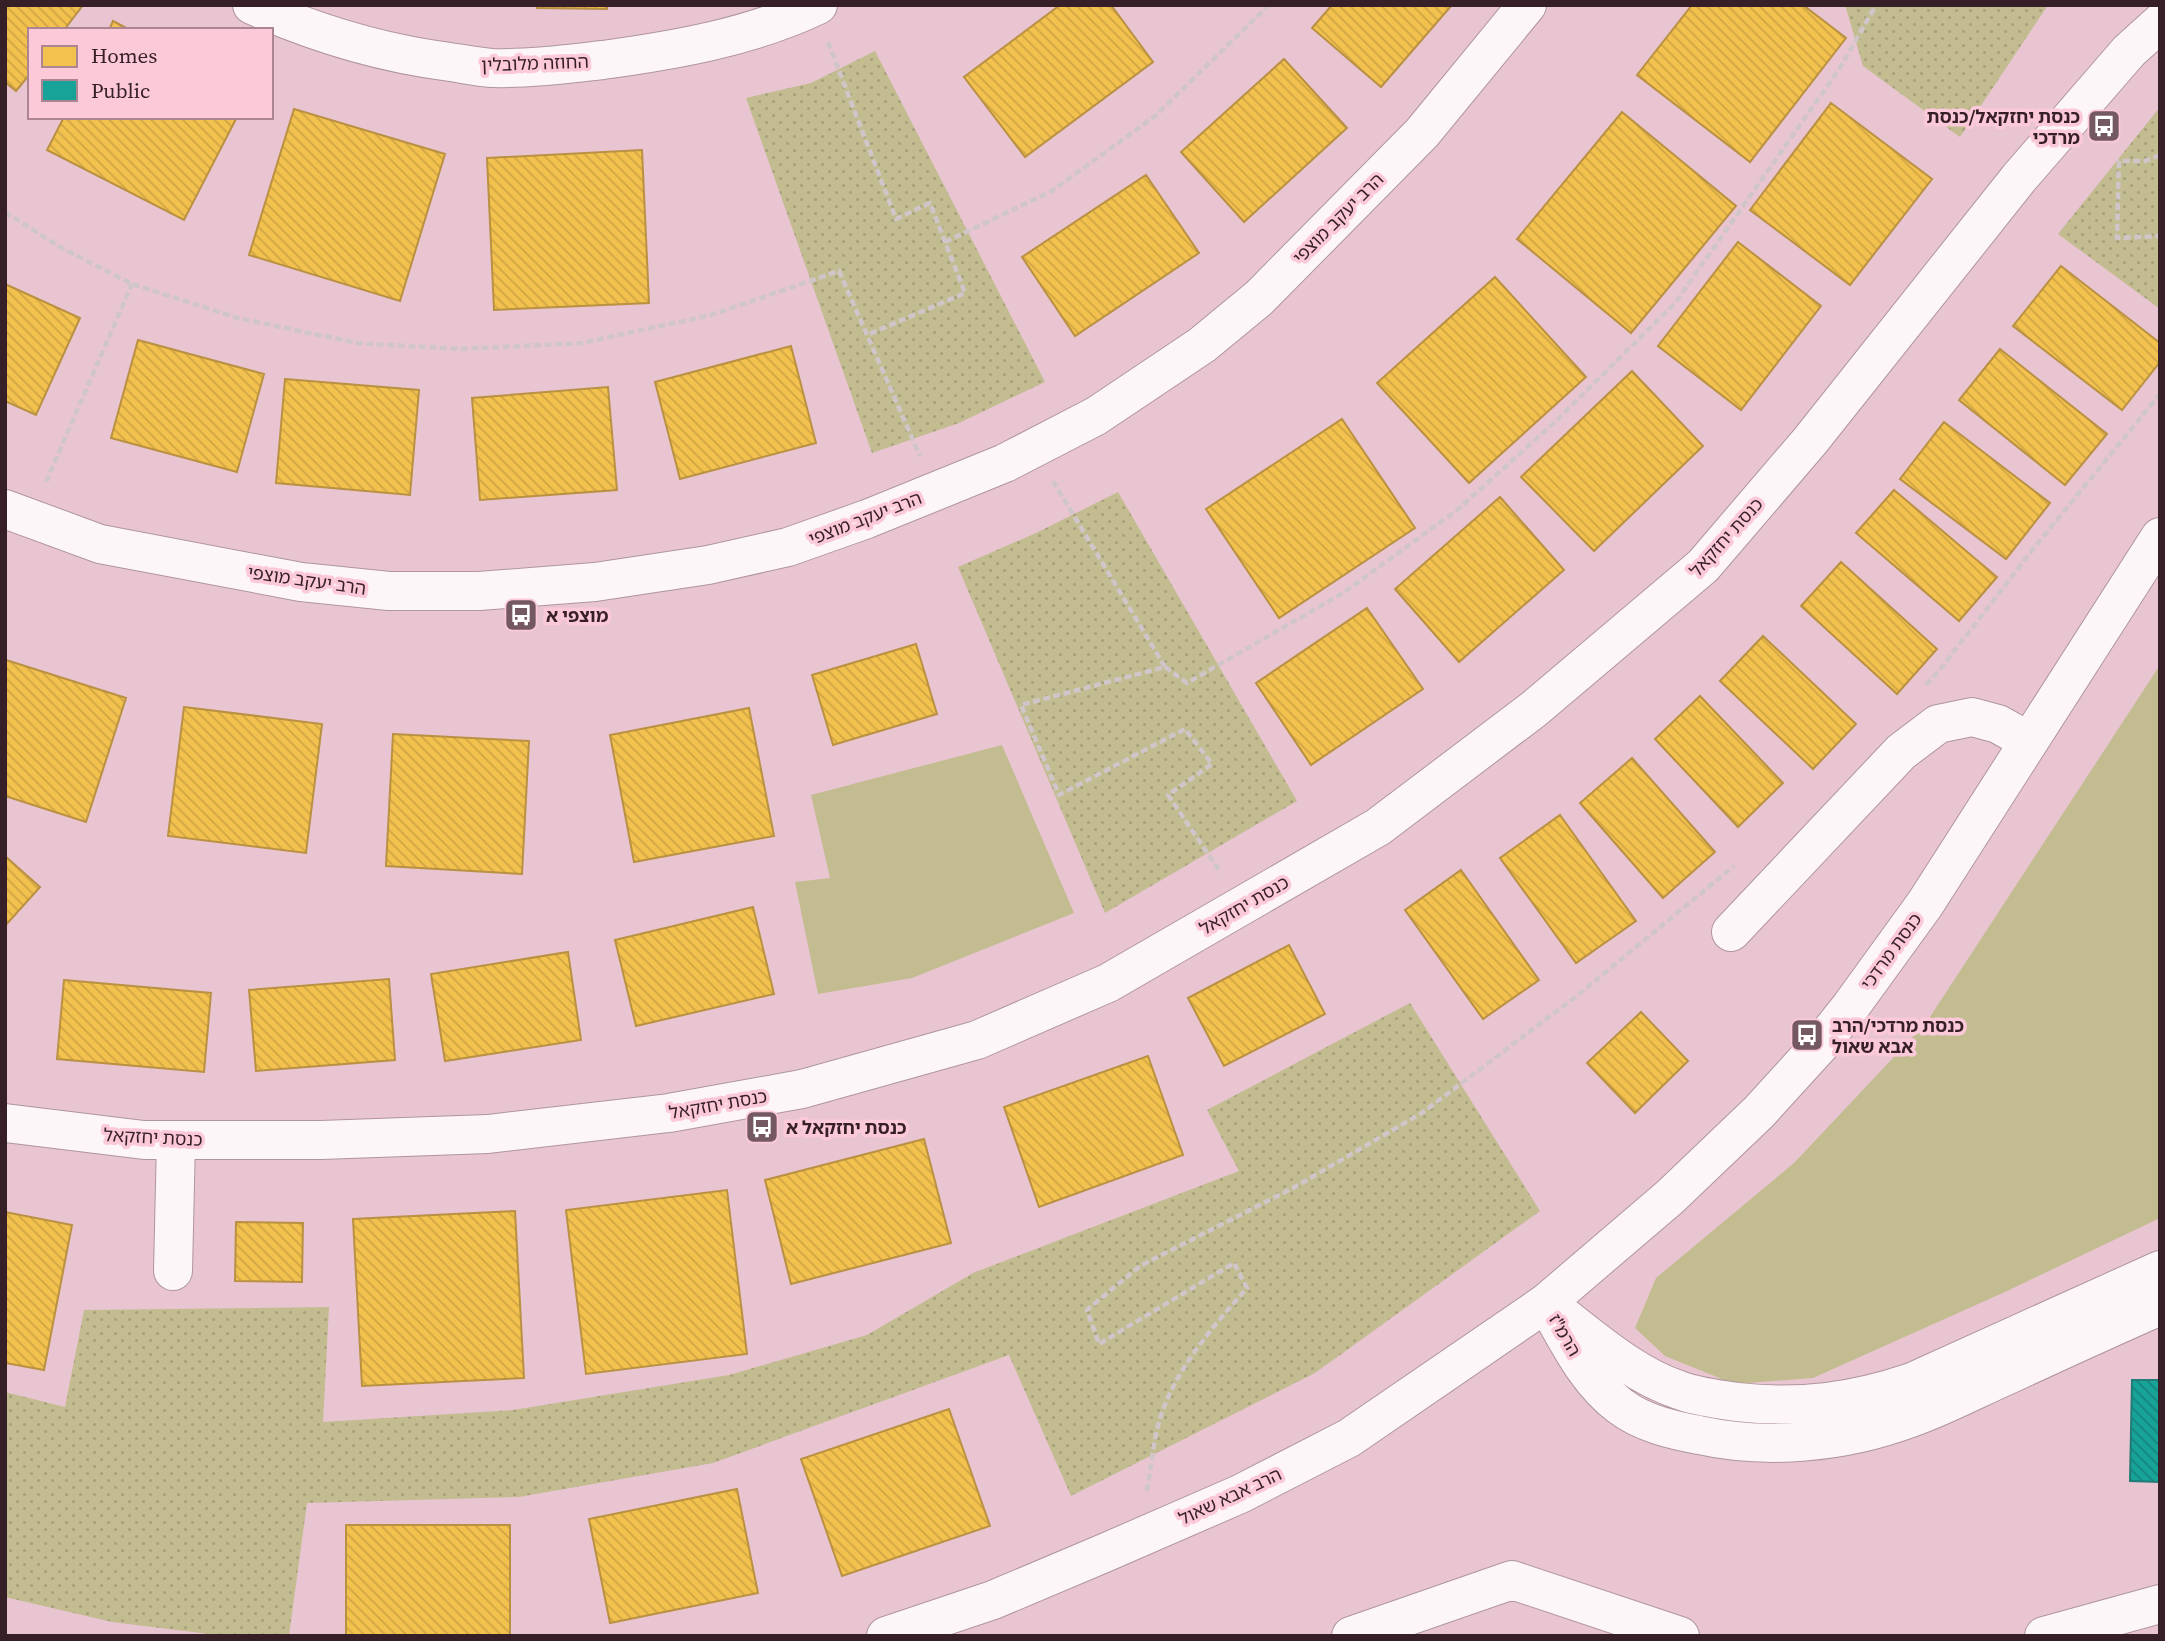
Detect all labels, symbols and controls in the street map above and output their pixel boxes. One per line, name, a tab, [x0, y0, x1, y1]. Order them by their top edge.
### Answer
legend	[28, 28, 273, 119]
text: Homes	[91, 41, 157, 70]
street label: החוזה מלובלין	[481, 49, 589, 77]
text: Public	[91, 76, 150, 105]
place label: כנסת יחזקאל/כנסת מרדכי	[1927, 104, 2080, 150]
bus stop icon: כנסת יחזקאל/כנסת מרדכי	[2085, 107, 2123, 145]
street label: הרב יעקב מוצפי	[1287, 167, 1389, 269]
street label: הרב יעקב מוצפי	[805, 485, 925, 551]
street label: כנסת יחזקאל	[1684, 492, 1768, 582]
street label: הרב יעקב מוצפי	[246, 559, 368, 601]
bus stop icon: מוצפי א	[502, 596, 540, 634]
place label: מוצפי א	[546, 603, 609, 628]
street label: כנסת יחזקאל	[1195, 869, 1293, 941]
street label: כנסת מרדכי	[1855, 908, 1927, 994]
place label: כנסת מרדכי/הרב אבא שאול	[1832, 1013, 1964, 1059]
bus stop icon: כנסת מרדכי/הרב אבא שאול	[1788, 1016, 1826, 1054]
street label: כנסת יחזקאל	[667, 1083, 769, 1125]
bus stop icon: כנסת יחזקאל א	[743, 1108, 781, 1146]
place label: כנסת יחזקאל א	[786, 1115, 907, 1140]
street label: כנסת יחזקאל	[103, 1122, 203, 1152]
street label: הרמ"ז	[1543, 1309, 1587, 1361]
street label: הרב אבא שאול	[1174, 1461, 1286, 1531]

